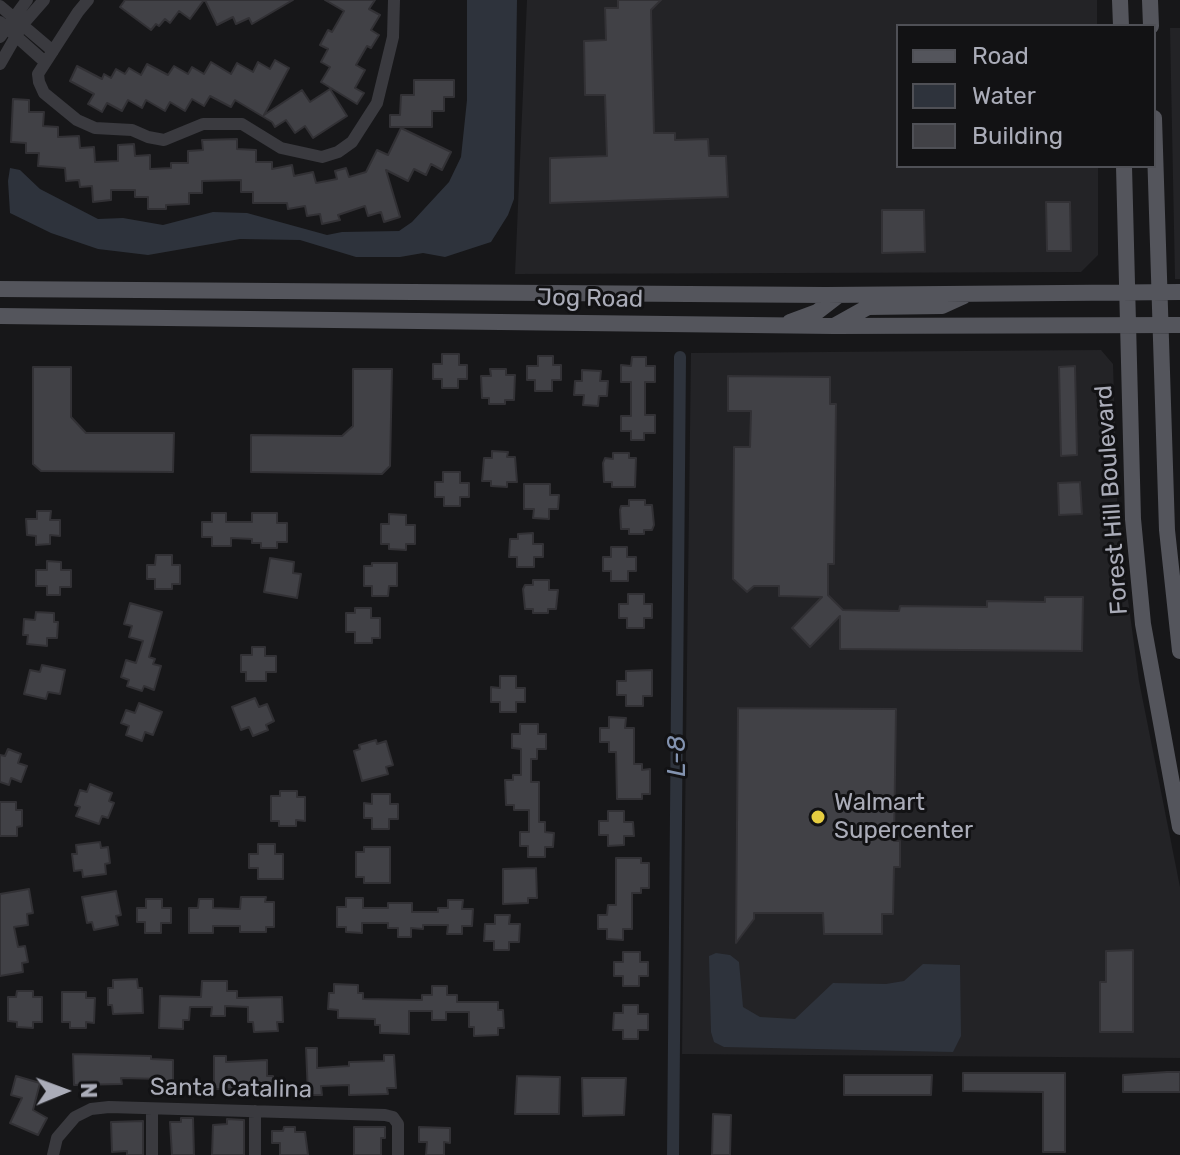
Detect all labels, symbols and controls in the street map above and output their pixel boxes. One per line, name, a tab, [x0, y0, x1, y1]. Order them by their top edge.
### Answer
legend	[896, 24, 1156, 168]
text: Road	[972, 42, 1029, 70]
text: Water	[972, 82, 1036, 110]
text: Building	[972, 122, 1063, 150]
street label: Jog Road	[537, 284, 643, 314]
street label: Forest Hill Boulevard	[1090, 384, 1134, 616]
water label: L-8	[661, 735, 693, 777]
place label: Walmart Supercenter	[834, 789, 973, 845]
marker: Walmart Supercenter	[809, 808, 827, 826]
north arrow	[24, 1051, 104, 1131]
street label: Santa Catalina	[150, 1073, 312, 1105]
text: N	[75, 1082, 102, 1099]

